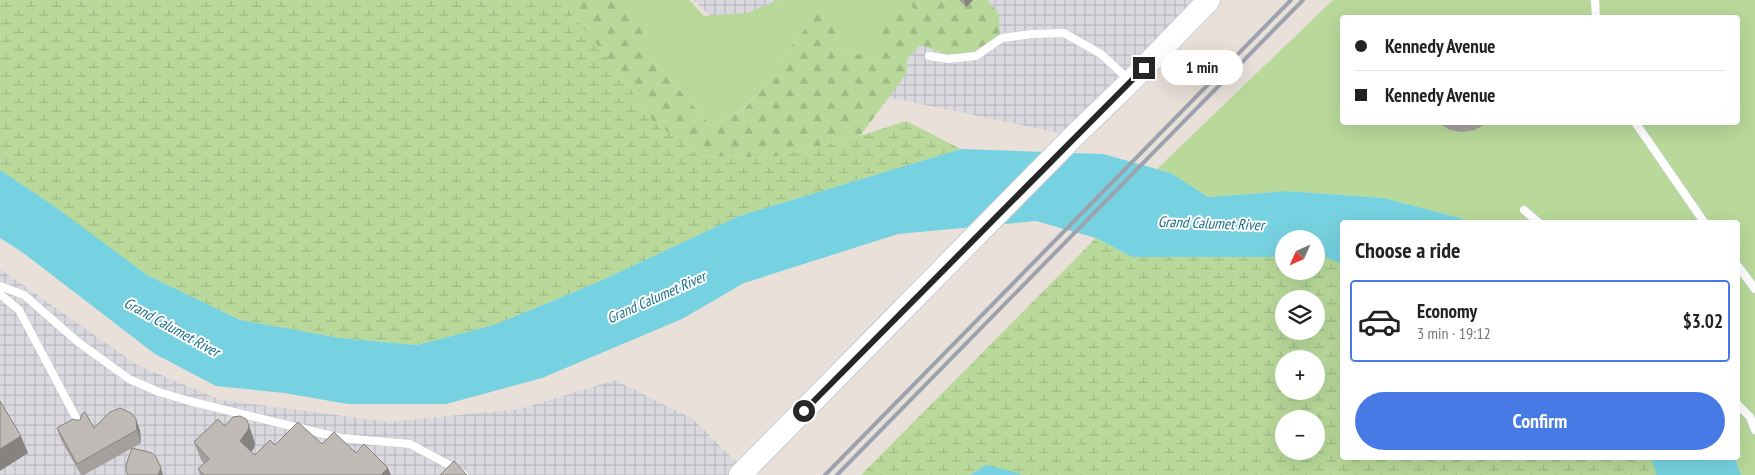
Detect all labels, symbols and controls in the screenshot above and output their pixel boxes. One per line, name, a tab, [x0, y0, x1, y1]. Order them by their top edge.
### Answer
text: Kennedy Avenue	[1385, 34, 1496, 58]
callout: 1 min	[1162, 50, 1244, 86]
route end	[1133, 57, 1155, 79]
text: 1 min	[1186, 57, 1218, 77]
text: Kennedy Avenue	[1385, 83, 1496, 107]
water label: Grand Calumet River	[1158, 212, 1266, 234]
north arrow	[1275, 230, 1325, 280]
map controls	[1275, 230, 1325, 460]
text: Choose a ride	[1355, 236, 1460, 264]
water label: Grand Calumet River	[604, 266, 710, 327]
button: layers	[1275, 290, 1325, 340]
water label: Grand Calumet River	[121, 293, 225, 362]
icon: car	[1357, 299, 1402, 344]
text: Economy	[1417, 299, 1477, 323]
text: $3.02	[1683, 309, 1723, 333]
text: 3 min · 19:12	[1417, 323, 1491, 343]
button: +	[1275, 350, 1325, 400]
button: Confirm	[1355, 392, 1725, 450]
route start	[793, 400, 815, 422]
button: −	[1275, 410, 1325, 460]

